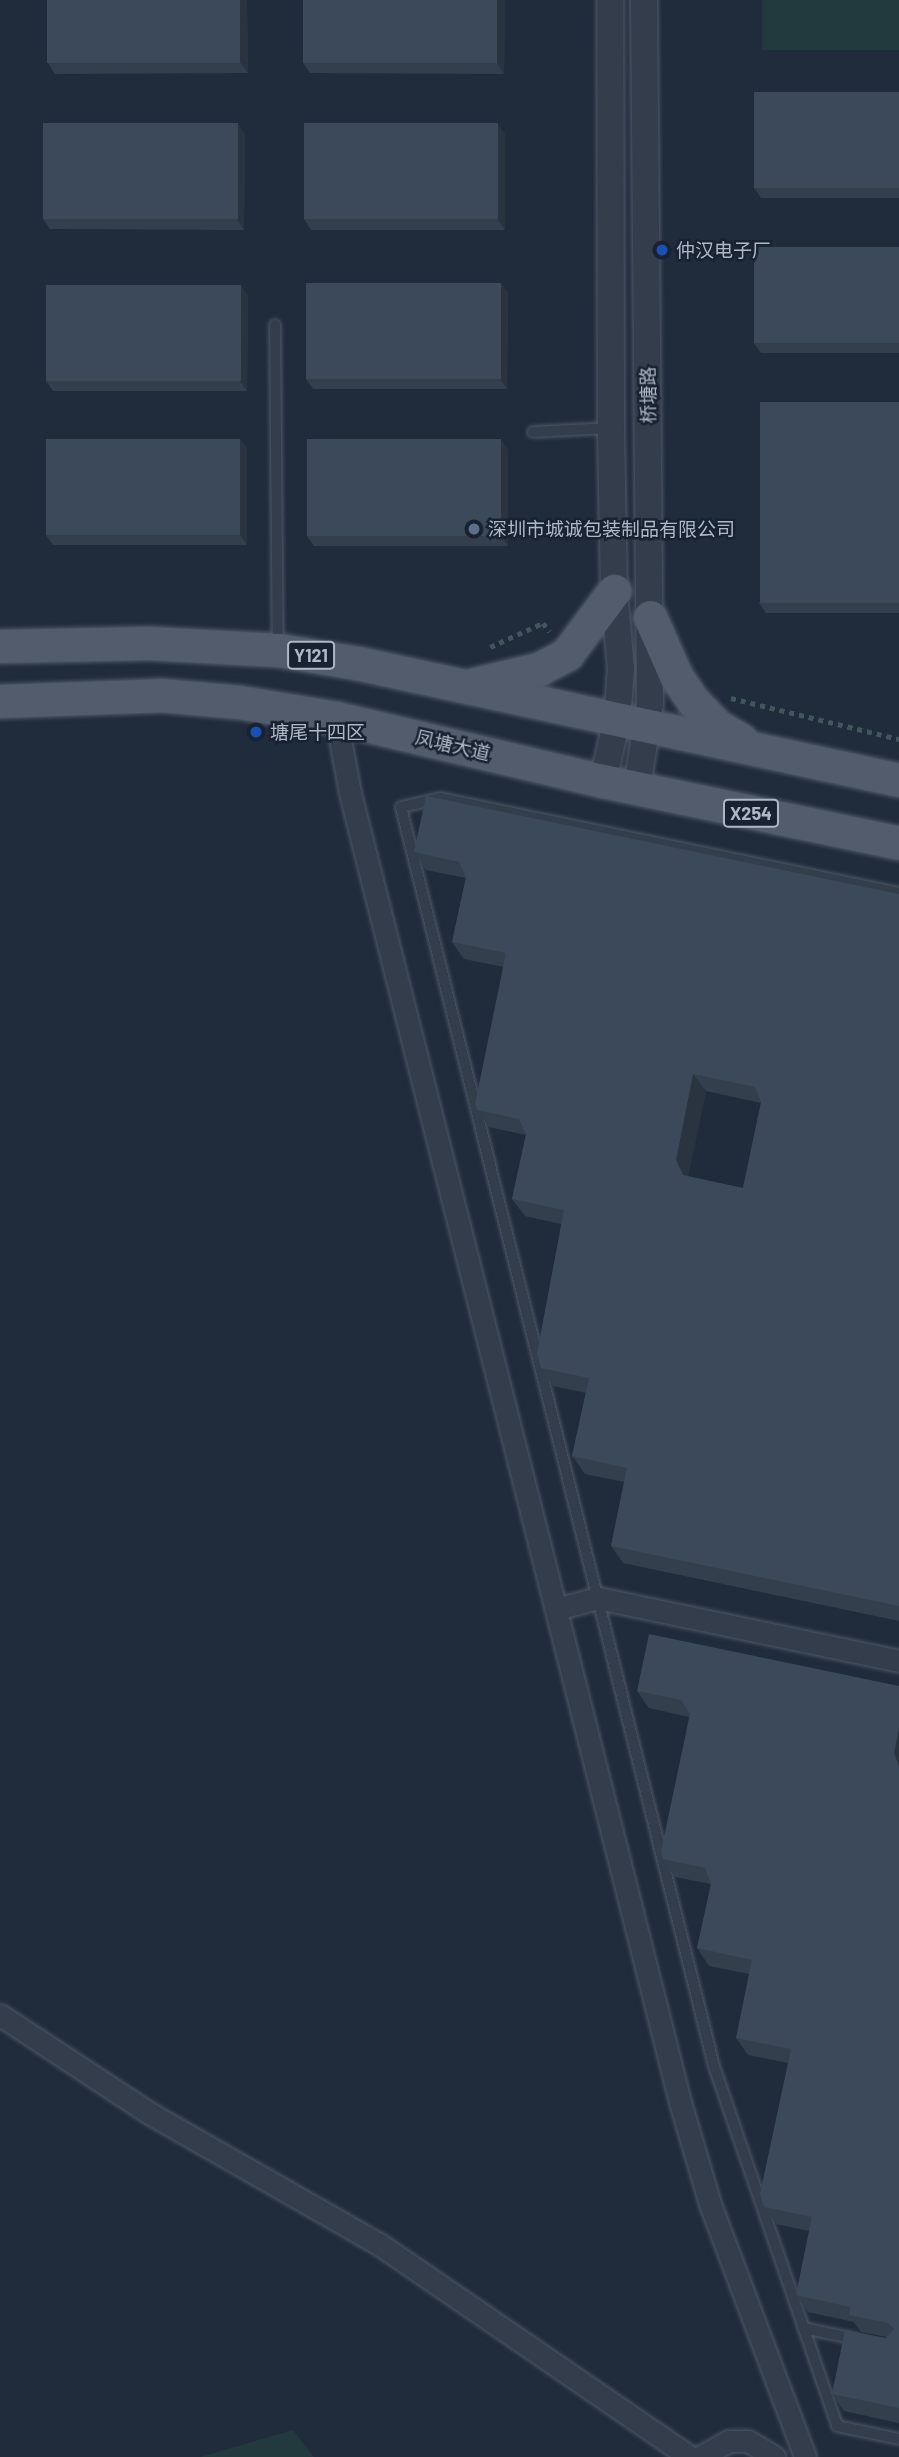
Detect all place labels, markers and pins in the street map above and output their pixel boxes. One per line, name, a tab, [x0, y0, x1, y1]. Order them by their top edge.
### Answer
place label: 仲汉电子厂	[676, 239, 771, 261]
marker: 仲汉电子厂	[654, 242, 670, 258]
place label: 深圳市城诚包装制品有限公司	[488, 518, 735, 540]
marker: 深圳市城诚包装制品有限公司	[466, 521, 482, 537]
place label: 塘尾十四区	[270, 721, 365, 743]
marker: 塘尾十四区	[248, 724, 264, 740]

